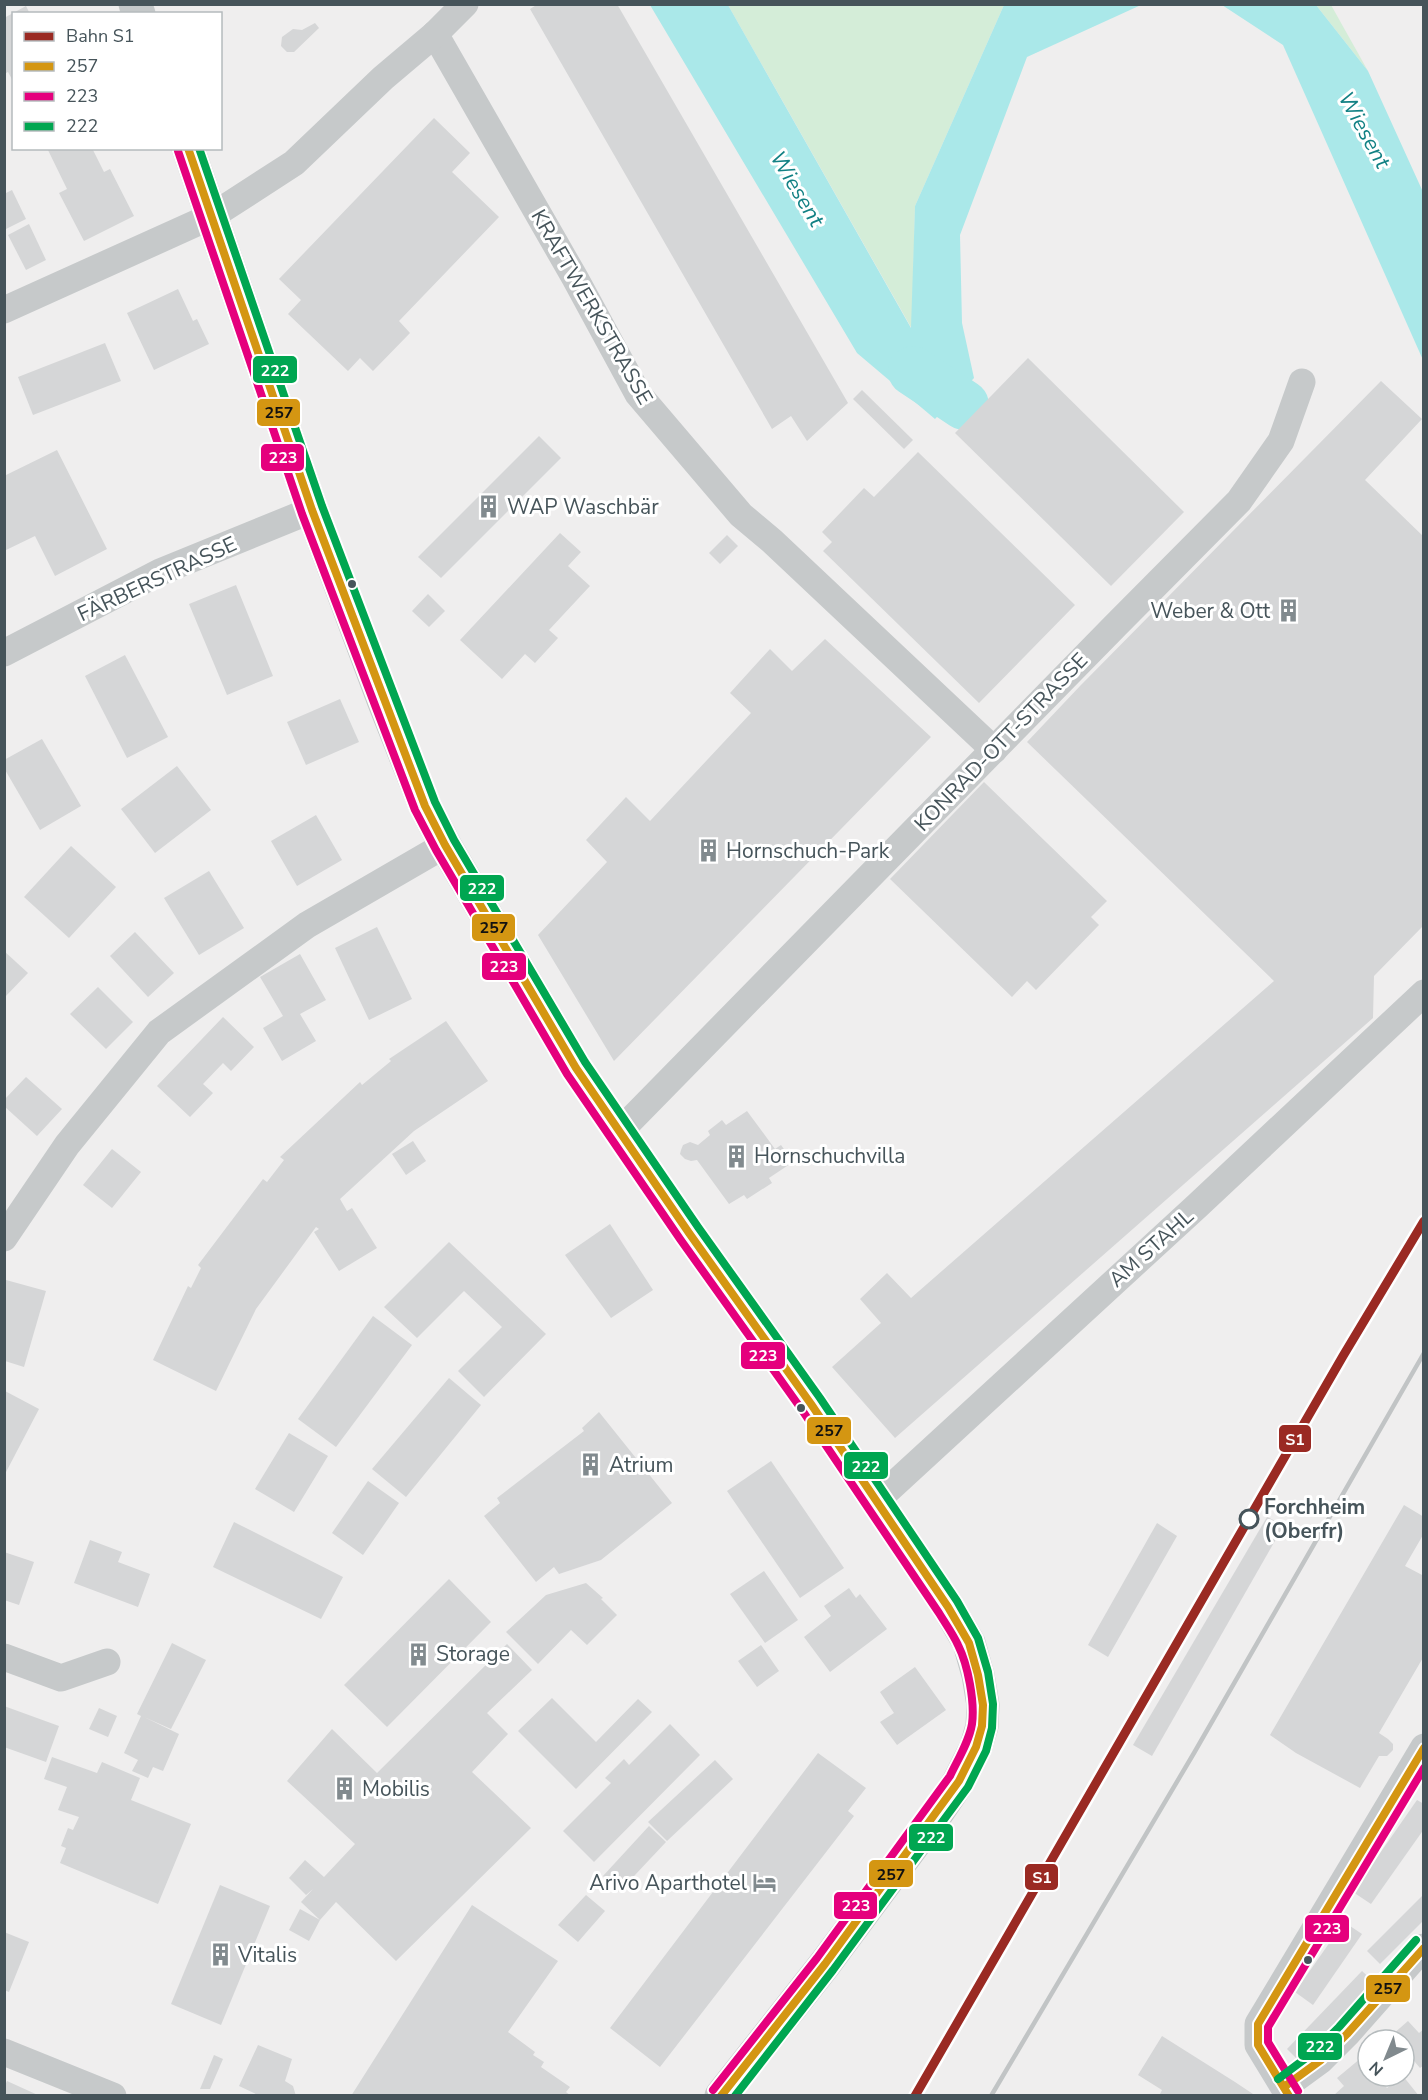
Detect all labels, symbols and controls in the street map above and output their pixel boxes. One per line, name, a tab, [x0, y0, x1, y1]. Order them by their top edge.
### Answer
legend	[12, 12, 222, 150]
text: Bahn S1	[66, 24, 135, 48]
text: 257	[66, 54, 98, 78]
text: 223	[66, 84, 98, 108]
water label: Wiesent	[1331, 86, 1398, 175]
text: 222	[66, 114, 98, 138]
water label: Wiesent	[763, 145, 832, 234]
street label: KRAFTWERKSTRASSE	[525, 204, 659, 410]
line badge: 222	[252, 355, 298, 384]
text: 222	[261, 360, 289, 382]
line badge: 257	[256, 398, 301, 427]
text: 257	[265, 402, 293, 424]
line badge: 223	[260, 443, 305, 472]
text: 223	[269, 447, 297, 469]
place label: WAP Waschbär	[507, 493, 659, 521]
building icon: WAP Waschbär	[476, 494, 502, 520]
street label: FÄRBERSTRASSE	[73, 530, 241, 628]
unlabelled marker	[346, 578, 358, 590]
place label: Weber & Ott	[1150, 597, 1271, 625]
building icon: Weber & Ott	[1275, 598, 1301, 624]
street label: KONRAD-OTT-STRASSE	[908, 647, 1094, 837]
place label: Hornschuch-Park	[726, 837, 890, 865]
building icon: Hornschuch-Park	[695, 838, 721, 864]
line badge: 222	[459, 874, 505, 902]
text: 222	[468, 878, 496, 900]
line badge: 257	[471, 913, 516, 942]
text: 257	[480, 917, 508, 939]
line badge: 223	[481, 952, 527, 981]
text: 223	[490, 956, 518, 978]
place label: Hornschuchvilla	[754, 1142, 905, 1170]
building icon: Hornschuchvilla	[723, 1143, 749, 1169]
street label: AM STAHL	[1103, 1202, 1200, 1294]
line badge: 223	[740, 1341, 786, 1370]
text: 223	[749, 1345, 777, 1367]
unlabelled marker	[795, 1402, 807, 1414]
line badge: 257	[806, 1416, 852, 1445]
text: 257	[815, 1420, 843, 1442]
line badge: S1	[1278, 1424, 1312, 1453]
text: S1	[1285, 1429, 1305, 1451]
place label: Atrium	[609, 1451, 674, 1479]
line badge: 222	[843, 1451, 889, 1480]
building icon: Atrium	[578, 1452, 604, 1478]
text: 222	[852, 1456, 880, 1478]
place label: Forchheim (Oberfr)	[1264, 1493, 1365, 1545]
marker: Forchheim (Oberfr)	[1239, 1509, 1259, 1529]
place label: Storage	[436, 1640, 510, 1668]
building icon: Storage	[405, 1641, 431, 1667]
place label: Mobilis	[362, 1775, 430, 1803]
building icon: Mobilis	[331, 1776, 357, 1802]
line badge: 222	[908, 1823, 954, 1852]
text: 222	[917, 1827, 945, 1849]
line badge: 257	[868, 1859, 914, 1888]
line badge: S1	[1024, 1863, 1059, 1891]
text: 257	[877, 1864, 905, 1886]
text: S1	[1032, 1867, 1052, 1889]
place label: Arivo Aparthotel	[589, 1869, 748, 1897]
hotel icon: Arivo Aparthotel	[752, 1870, 778, 1896]
line badge: 223	[833, 1891, 878, 1920]
text: 223	[842, 1895, 870, 1917]
line badge: 223	[1304, 1914, 1350, 1943]
text: 223	[1313, 1918, 1341, 1940]
place label: Vitalis	[237, 1941, 297, 1969]
building icon: Vitalis	[207, 1942, 233, 1968]
unlabelled marker	[1302, 1954, 1314, 1966]
line badge: 257	[1365, 1974, 1411, 2003]
text: 257	[1374, 1978, 1402, 2000]
north arrow	[1356, 2028, 1416, 2088]
line badge: 222	[1297, 2032, 1343, 2061]
text: 222	[1306, 2036, 1334, 2058]
text: N	[1365, 2056, 1388, 2080]

